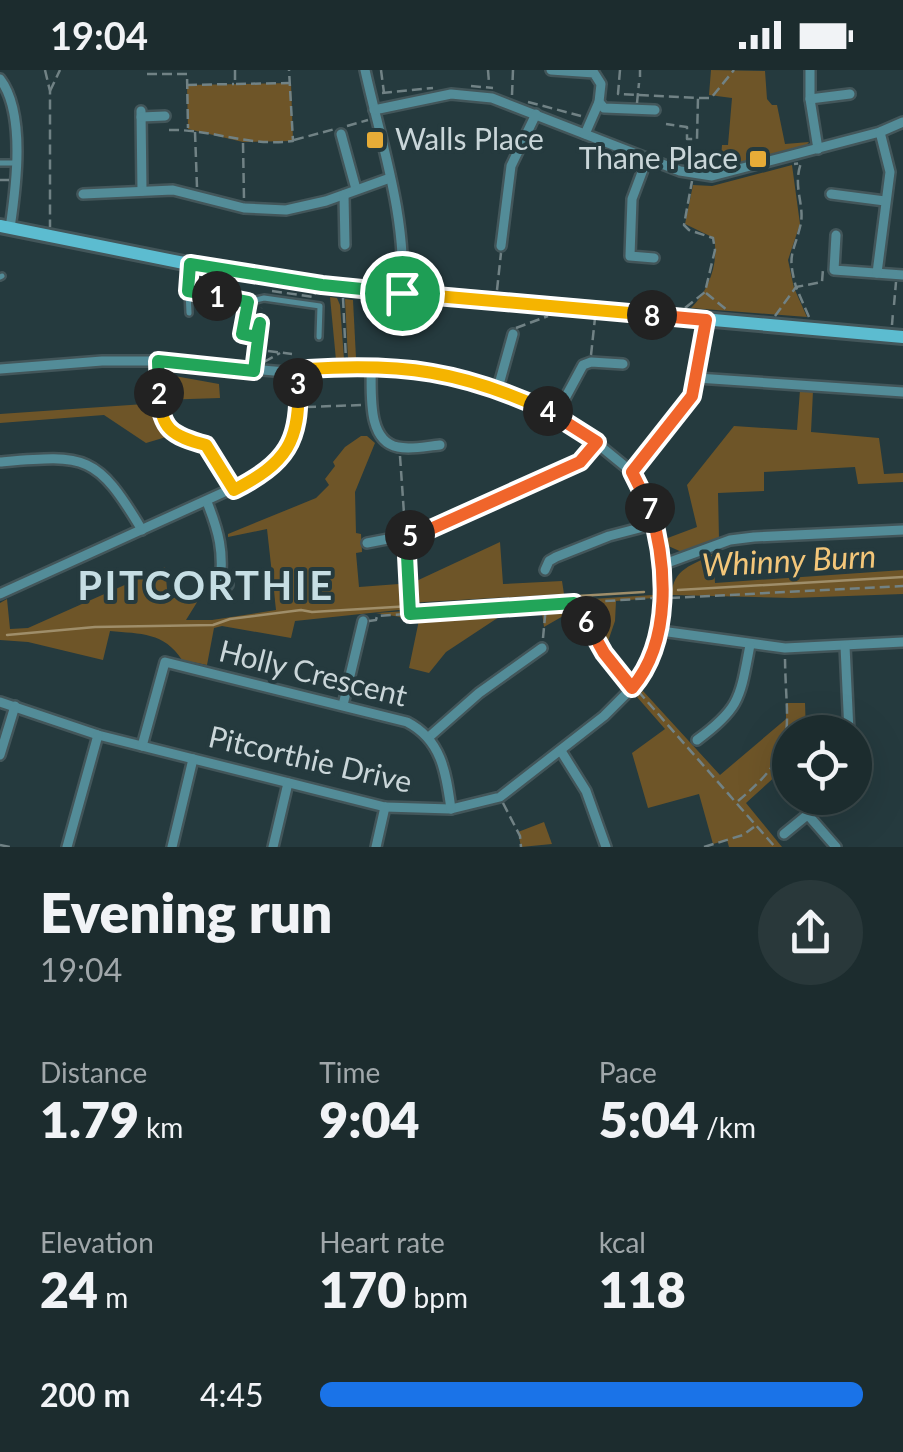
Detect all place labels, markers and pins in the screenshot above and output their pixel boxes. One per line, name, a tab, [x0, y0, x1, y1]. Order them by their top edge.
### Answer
place label: Walls Place	[395, 120, 544, 156]
marker: Walls Place	[364, 129, 386, 151]
place label: Thane Place	[579, 139, 738, 175]
marker: Thane Place	[747, 148, 769, 170]
pin	[360, 251, 445, 336]
pin: 1	[192, 271, 242, 321]
pin: 8	[627, 290, 677, 340]
pin: 3	[273, 358, 323, 408]
pin: 2	[134, 368, 184, 418]
pin: 4	[523, 386, 573, 436]
pin: 7	[625, 483, 675, 533]
pin: 5	[385, 510, 435, 560]
pin: 6	[561, 596, 611, 646]

